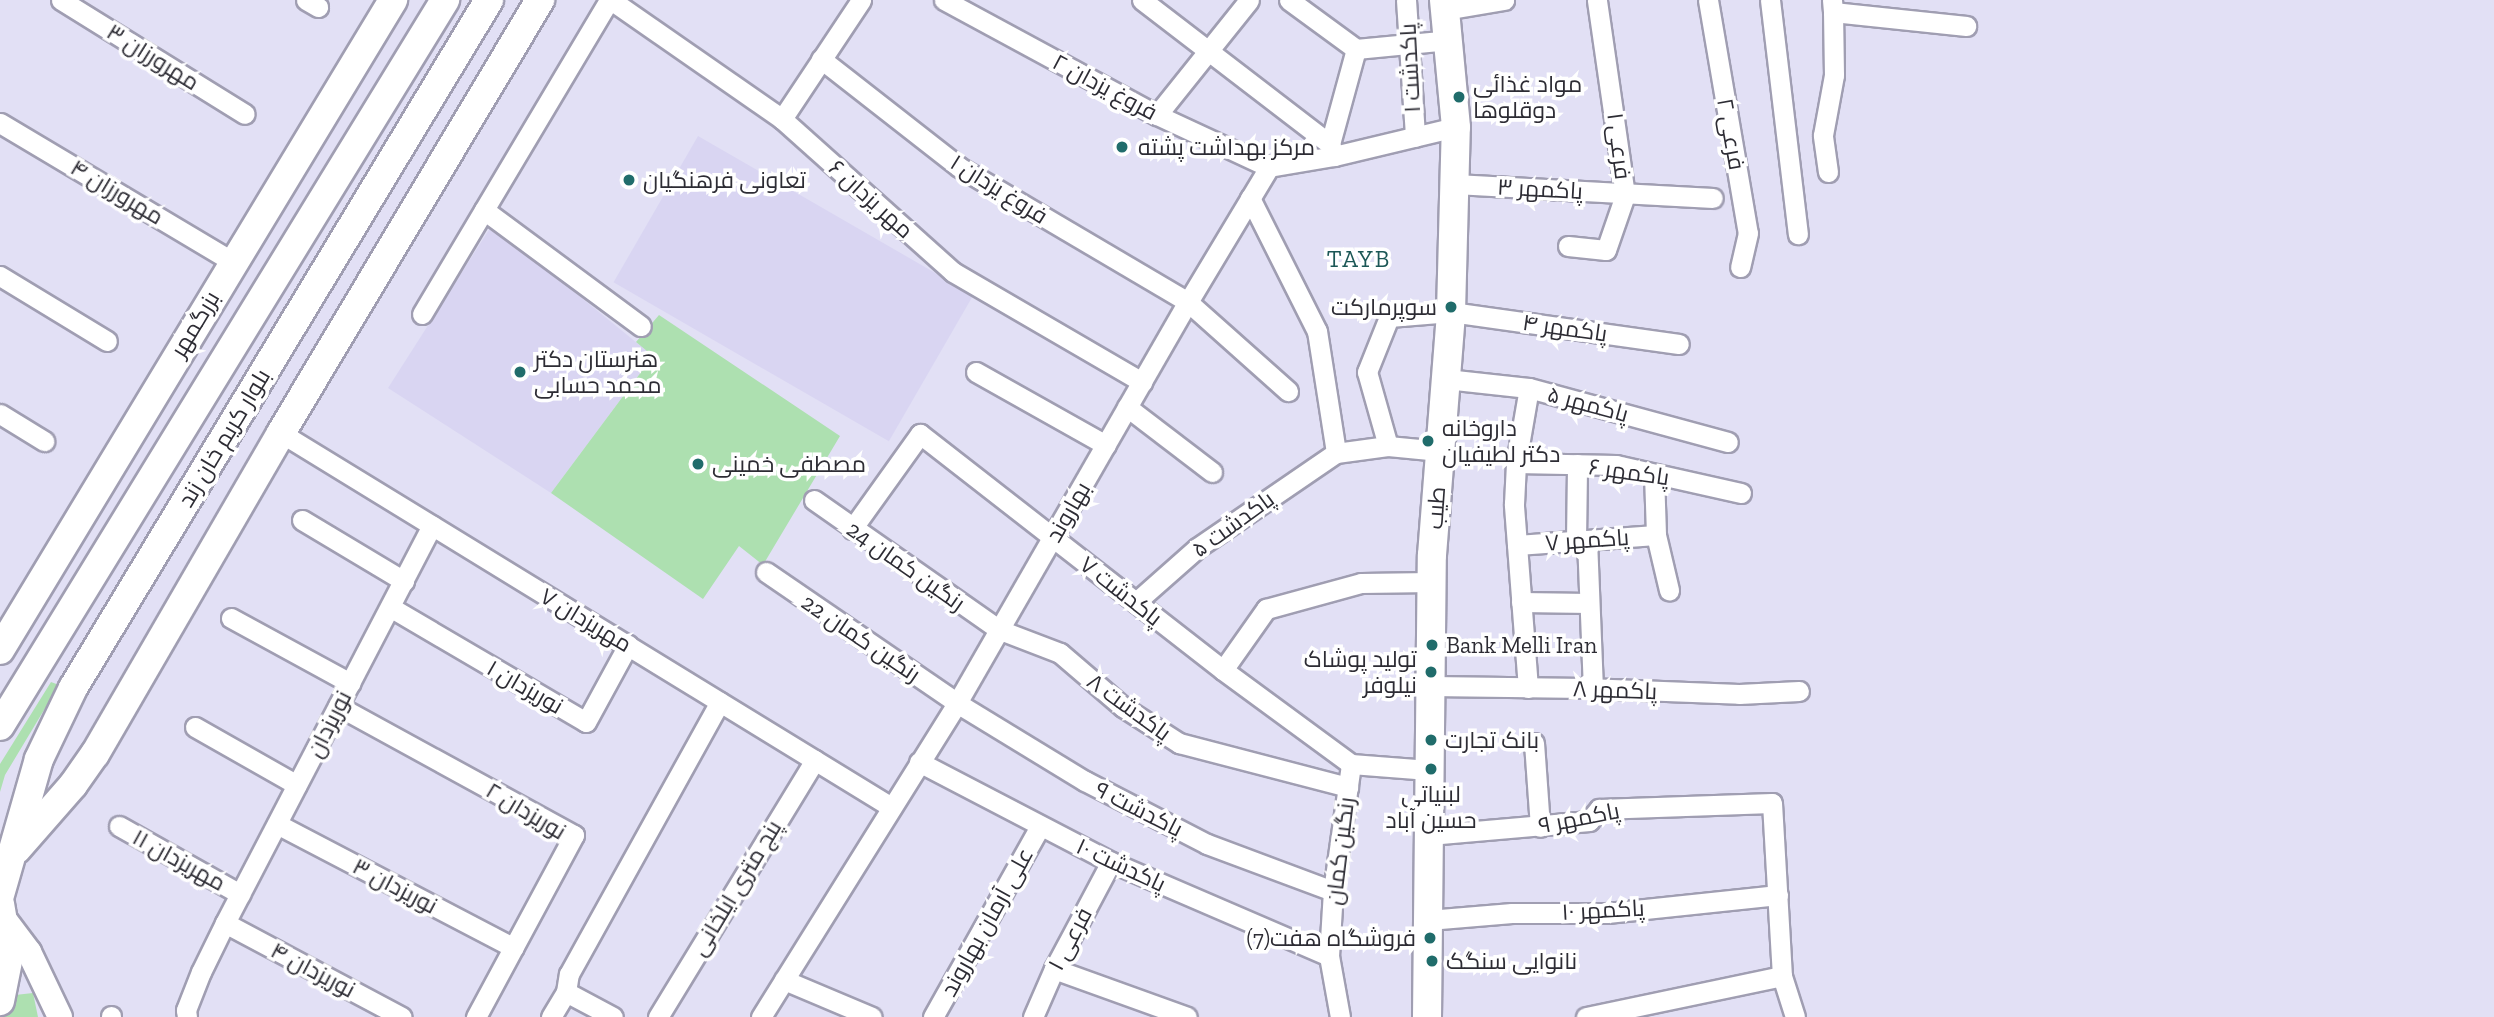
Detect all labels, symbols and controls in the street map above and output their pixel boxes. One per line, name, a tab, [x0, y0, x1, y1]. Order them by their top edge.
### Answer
street label: مهرورزان ۳	[102, 18, 204, 96]
street label: پاکدشت ۱	[1394, 22, 1426, 114]
street label: فروغ یزدان ۲	[1048, 48, 1162, 126]
place label: مواد غذائی دوقلوها	[1473, 70, 1582, 124]
marker: مواد غذائی دوقلوها	[1451, 89, 1467, 105]
street label: فرعی ۲	[1711, 96, 1751, 172]
street label: فرعی ۱	[1601, 111, 1637, 181]
place label: مرکز بهداشت پشته	[1138, 133, 1315, 161]
marker: مرکز بهداشت پشته	[1112, 137, 1132, 157]
street label: فروغ یزدان ۱	[945, 148, 1053, 230]
street label: مهرورزان ۴	[66, 154, 168, 230]
street label: مهر یزدان ۶	[823, 154, 919, 244]
place label: تعاونی فرهنگیان	[643, 166, 806, 194]
marker: تعاونی فرهنگیان	[621, 172, 637, 188]
street label: پاکمهر ۳	[1496, 173, 1584, 205]
district label: TAYB	[1327, 245, 1391, 273]
street label: بزرگمهر	[165, 286, 225, 362]
place label: سوپرمارکت	[1331, 293, 1437, 321]
marker: سوپرمارکت	[1443, 299, 1459, 315]
street label: پاکمهر ۴	[1521, 308, 1609, 348]
place label: هنرستان دکتر محمد حسابی	[534, 345, 661, 399]
street label: بلوار کریم خان زند	[172, 364, 276, 512]
marker: هنرستان دکتر محمد حسابی	[512, 364, 528, 380]
street label: پاکمهر ۵	[1544, 380, 1632, 428]
place label: داروخانه دکتر لطیفیان	[1442, 414, 1560, 468]
marker: داروخانه دکتر لطیفیان	[1420, 433, 1436, 449]
place label: مصطفی خمینی	[712, 450, 866, 478]
street label: پاکمهر ۶	[1587, 453, 1671, 491]
marker: مصطفی خمینی	[690, 456, 706, 472]
street label: بهاروند	[1040, 477, 1096, 547]
street label: پاکدشت ۵	[1186, 485, 1280, 563]
street label: طیب	[1421, 486, 1451, 530]
street label: رنگین کمان 24	[842, 515, 970, 617]
street label: پاکمهر ۷	[1544, 523, 1630, 557]
street label: پاکدشت ۷	[1074, 550, 1168, 632]
street label: مهریزدان ۷	[535, 582, 637, 658]
street label: رنگین کمان 22	[796, 588, 926, 688]
place label: Bank Melli Iran	[1446, 631, 1597, 659]
marker: Bank Melli Iran	[1424, 637, 1440, 653]
place label: تولید پوشاک نیلوفر	[1304, 645, 1417, 699]
street label: نوریزدان ۱	[482, 654, 568, 720]
marker: تولید پوشاک نیلوفر	[1423, 664, 1439, 680]
street label: پاکدشت ۸	[1082, 667, 1176, 747]
street label: پاکمهر ۸	[1572, 675, 1658, 705]
street label: نوریزدان	[301, 686, 357, 762]
place label: بانک تجارت	[1445, 726, 1539, 754]
marker: بانک تجارت	[1423, 732, 1439, 748]
marker: لبنیاتی حسین آباد	[1423, 761, 1439, 777]
street label: پاکدشت ۹	[1091, 775, 1187, 843]
street label: نوریزدان ۲	[481, 776, 571, 846]
place label: لبنیاتی حسین آباد	[1386, 780, 1476, 834]
street label: رنگین کمان	[1320, 795, 1360, 907]
street label: پاکمهر ۹	[1536, 797, 1622, 839]
street label: پنج متری ایلخانی	[685, 815, 787, 961]
street label: مهریزدان ۱۱	[128, 823, 230, 897]
street label: پاکدشت ۱۰	[1072, 832, 1170, 898]
street label: علی آرمان بهاروند	[935, 843, 1039, 1001]
street label: نوریزدان ۳	[348, 852, 442, 920]
street label: پاکمهر ۱۰	[1561, 894, 1645, 926]
street label: فرعی ۱	[1042, 903, 1098, 975]
place label: فروشگاه هفت(7)	[1247, 924, 1416, 952]
marker: فروشگاه هفت(7)	[1422, 930, 1438, 946]
street label: نوریزدان ۴	[266, 936, 360, 1004]
place label: نانوایی سنگک	[1446, 947, 1577, 975]
marker: نانوایی سنگک	[1424, 953, 1440, 969]

